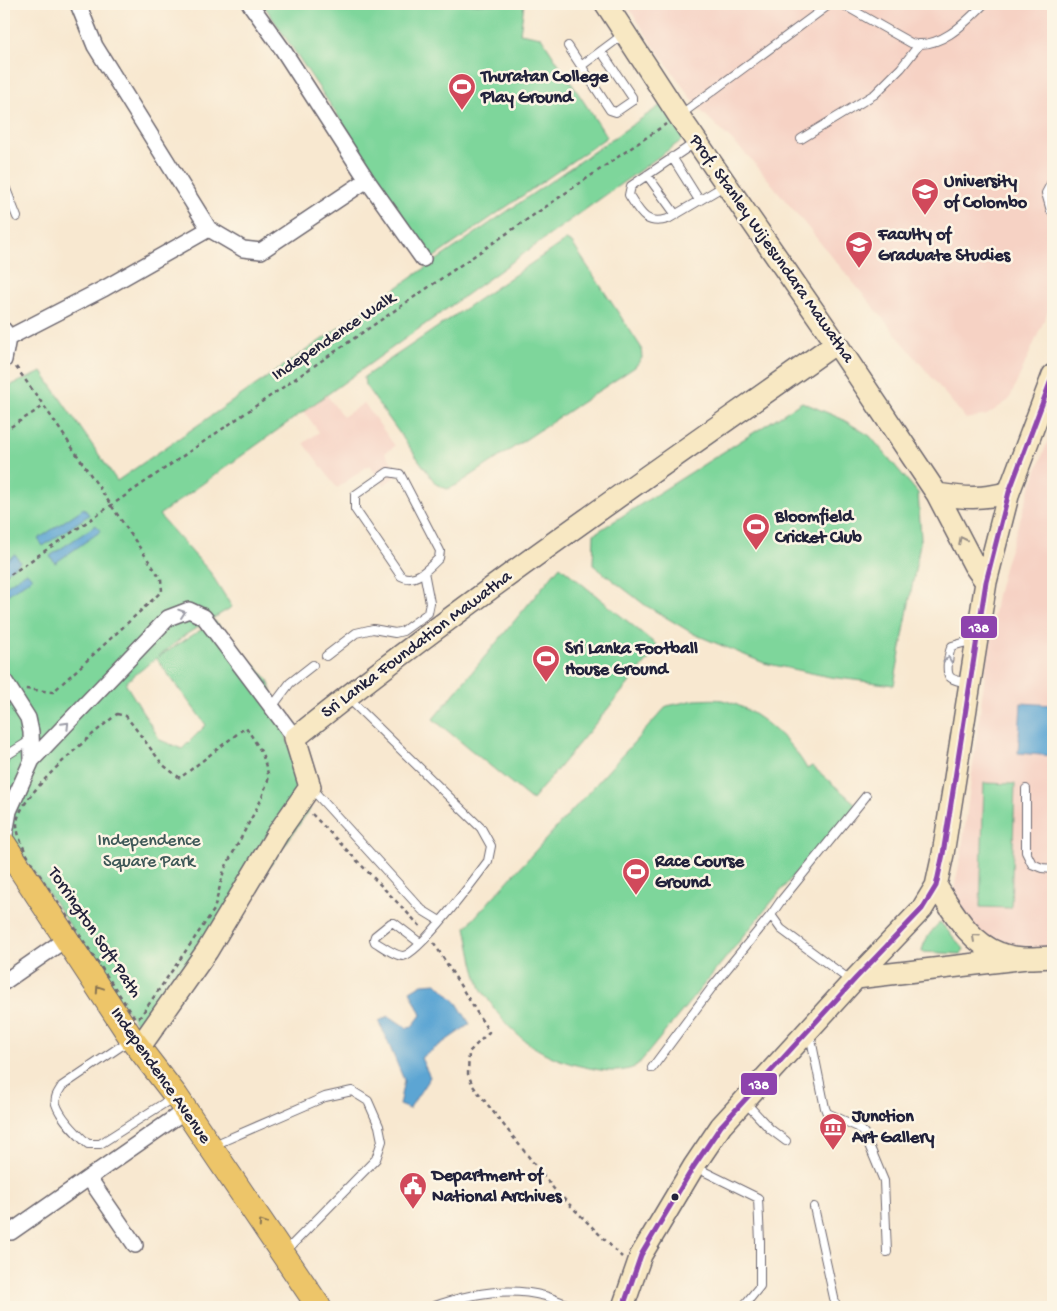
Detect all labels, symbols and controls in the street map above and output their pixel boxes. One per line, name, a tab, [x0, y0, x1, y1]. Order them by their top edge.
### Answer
place label: Thuratan College Play Ground	[479, 67, 609, 109]
sports icon: Thuratan College Play Ground	[447, 72, 477, 111]
street label: Prof. Stanley Wijesundara Mawatha	[683, 130, 859, 368]
place label: University of Colombo	[943, 172, 1028, 214]
school or university icon: University of Colombo	[910, 177, 940, 216]
place label: Faculty of Graduate Studies	[877, 225, 1011, 267]
school or university icon: Faculty of Graduate Studies	[844, 230, 874, 269]
street label: Independence Walk	[268, 287, 402, 386]
place label: Bloomfield Cricket Club	[774, 507, 862, 549]
sports icon: Bloomfield Cricket Club	[741, 512, 771, 551]
one-way arrow	[958, 536, 968, 545]
street label: Sri Lanka Foundation Mawatha	[318, 566, 517, 724]
one-way arrow	[177, 609, 186, 619]
line badge: 138	[960, 615, 998, 639]
text: 138	[968, 621, 990, 638]
place label: Sri Lanka Football House Ground	[565, 639, 698, 681]
sports icon: Sri Lanka Football House Ground	[531, 644, 561, 683]
one-way arrow	[942, 655, 953, 663]
one-way arrow	[60, 722, 69, 731]
park label: Independence Square Park	[97, 831, 201, 873]
place label: Race Course Ground	[654, 852, 745, 894]
sports icon: Race Course Ground	[621, 857, 651, 896]
street label: Torrington Soft Path	[42, 863, 146, 1003]
one-way arrow	[972, 934, 981, 943]
one-way arrow	[96, 986, 106, 995]
street label: Independence Avenue	[105, 1004, 215, 1149]
line badge: 138	[740, 1072, 778, 1096]
text: 138	[748, 1078, 770, 1095]
place label: Junction Art Gallery	[851, 1107, 935, 1149]
museum icon: Junction Art Gallery	[818, 1112, 848, 1151]
place label: Department of National Archives	[430, 1166, 563, 1208]
public building icon: Department of National Archives	[398, 1171, 428, 1210]
unlabelled marker	[670, 1192, 680, 1202]
one-way arrow	[259, 1220, 268, 1229]

